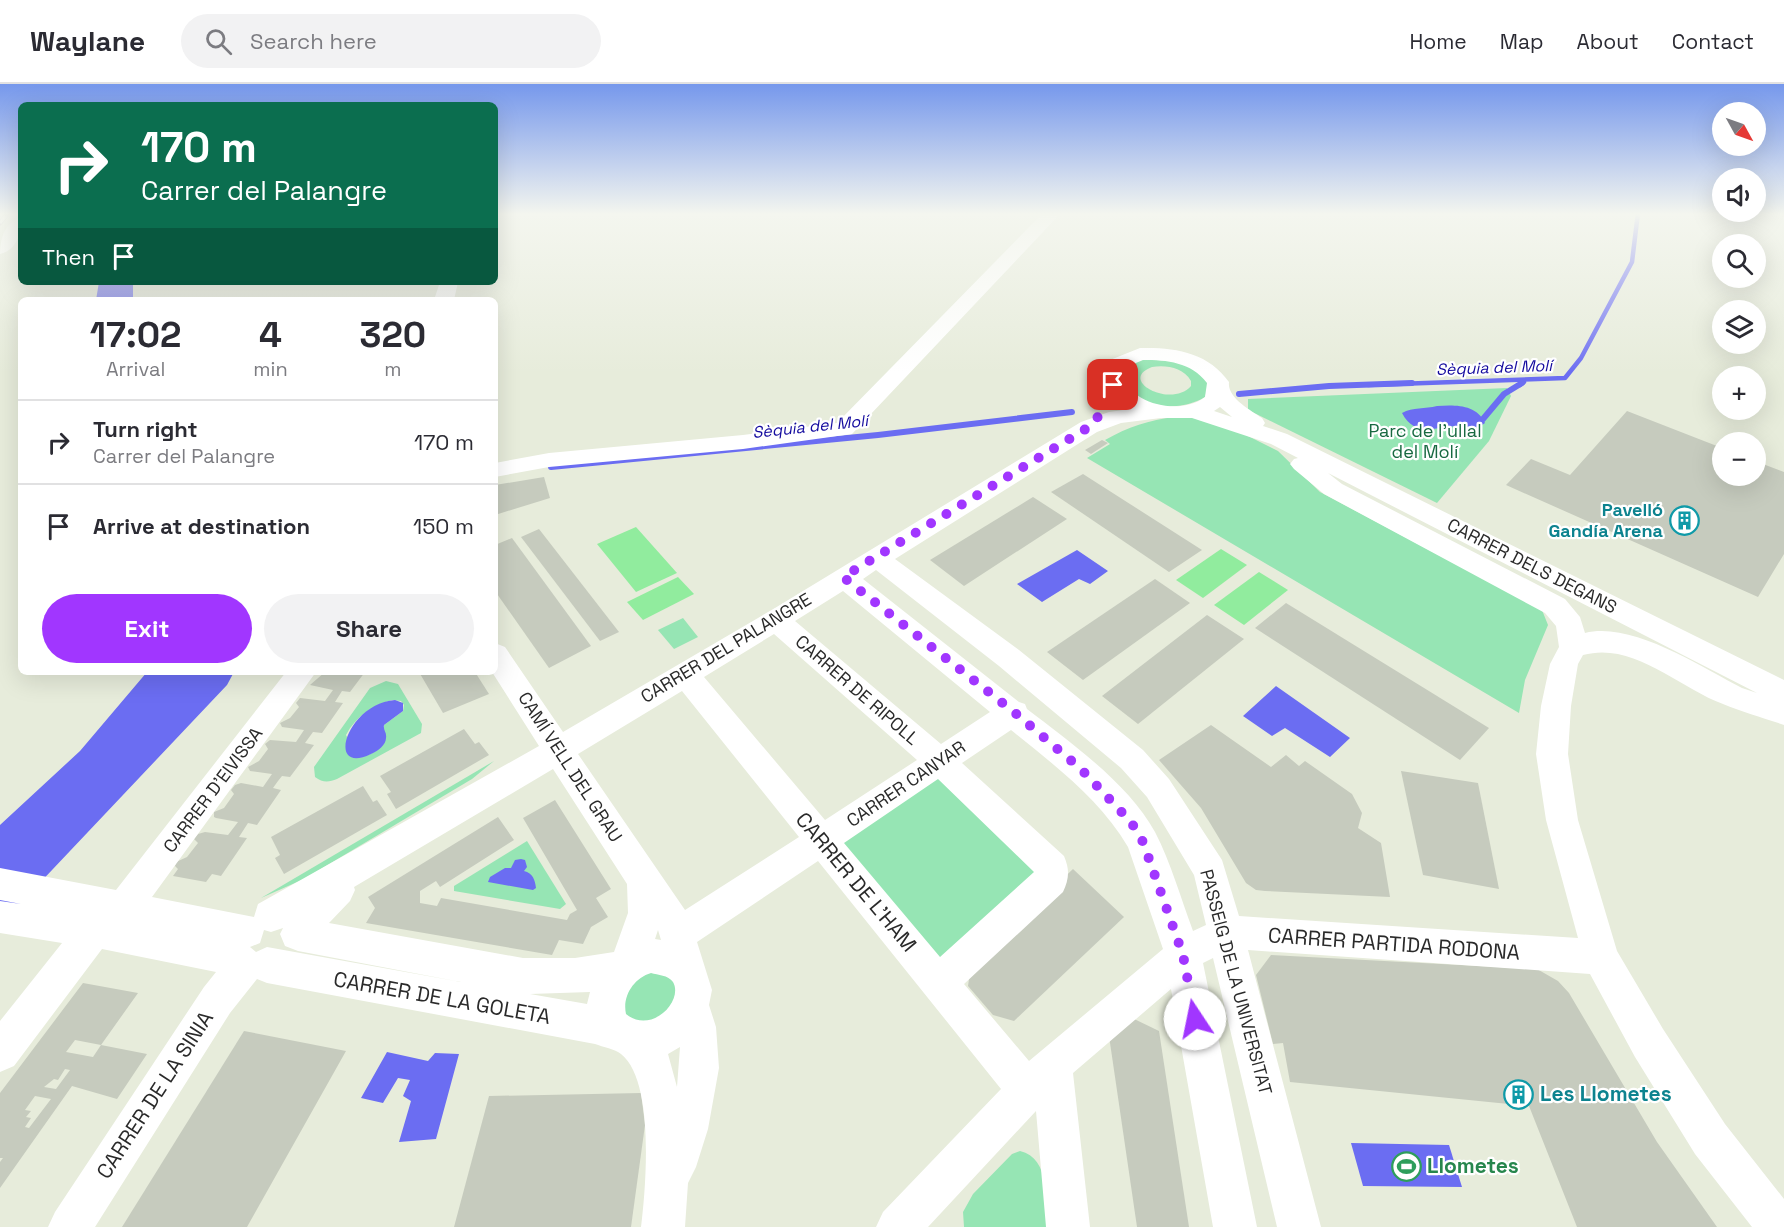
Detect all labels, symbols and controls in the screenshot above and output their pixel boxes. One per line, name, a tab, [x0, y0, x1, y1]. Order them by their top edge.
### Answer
search box	[181, 14, 601, 68]
text: Waylane	[30, 23, 145, 59]
icon: search	[202, 25, 235, 58]
text: Search here	[250, 27, 377, 55]
text: Home	[1409, 28, 1467, 55]
text: Map	[1500, 28, 1544, 55]
text: About	[1577, 28, 1639, 55]
text: Contact	[1672, 28, 1754, 55]
north arrow	[1712, 102, 1766, 156]
map controls	[1712, 102, 1766, 486]
text: 170 m	[141, 121, 257, 174]
icon: right	[42, 126, 120, 204]
button: sound	[1712, 168, 1766, 222]
text: Carrer del Palangre	[141, 173, 387, 208]
button: search	[1712, 234, 1766, 288]
icon: arrive	[107, 240, 140, 273]
text: Then	[42, 243, 95, 271]
button: layers	[1712, 300, 1766, 354]
text: 17:02	[90, 312, 181, 358]
text: 4	[259, 312, 282, 358]
text: 320	[360, 312, 426, 358]
water label: Sèquia del Molí	[1436, 355, 1555, 380]
text: Arrival	[106, 356, 165, 382]
text: min	[253, 356, 288, 382]
text: m	[384, 356, 401, 382]
pin	[1087, 359, 1138, 410]
button: +	[1712, 366, 1766, 420]
icon: arrive	[1096, 368, 1129, 401]
water label: Sèquia del Molí	[751, 410, 872, 443]
text: Turn right	[93, 415, 198, 443]
park label: Parc de l'ullal del Molí	[1368, 419, 1482, 463]
icon: right	[42, 426, 75, 459]
text: 170 m	[414, 428, 474, 456]
button: −	[1712, 432, 1766, 486]
text: Carrer del Palangre	[93, 443, 275, 469]
place label: Pavelló Gandía Arena	[1548, 498, 1664, 542]
building icon: Pavelló Gandía Arena	[1668, 504, 1700, 536]
icon: arrive	[42, 510, 75, 543]
text: Arrive at destination	[93, 512, 310, 540]
text: 150 m	[413, 512, 474, 540]
street label: CARRER DELS DEGANS	[1443, 513, 1621, 618]
street label: CARRER DEL PALANGRE	[636, 587, 815, 708]
button: Exit	[42, 594, 252, 663]
button: Share	[264, 594, 474, 663]
street label: CARRER DE RIPOLL	[791, 630, 924, 750]
street label: CAMÍ VELL DEL GRAU	[513, 687, 628, 846]
street label: CARRER D'EIVISSA	[158, 722, 267, 857]
street label: CARRER CANYAR	[842, 735, 970, 832]
street label: CARRER DE L'HAM	[790, 806, 923, 957]
street label: PASSEIG DE LA UNIVERSITAT	[1195, 867, 1278, 1098]
street label: CARRER PARTIDA RODONA	[1267, 921, 1521, 966]
street label: CARRER DE LA GOLETA	[332, 965, 553, 1030]
position arrow	[1163, 987, 1227, 1051]
street label: CARRER DE LA SINIA	[90, 1006, 219, 1184]
building icon: Les Llometes	[1503, 1078, 1535, 1110]
place label: Les Llometes	[1540, 1080, 1672, 1107]
sports icon: Llometes	[1390, 1150, 1422, 1182]
place label: Llometes	[1427, 1152, 1519, 1179]

